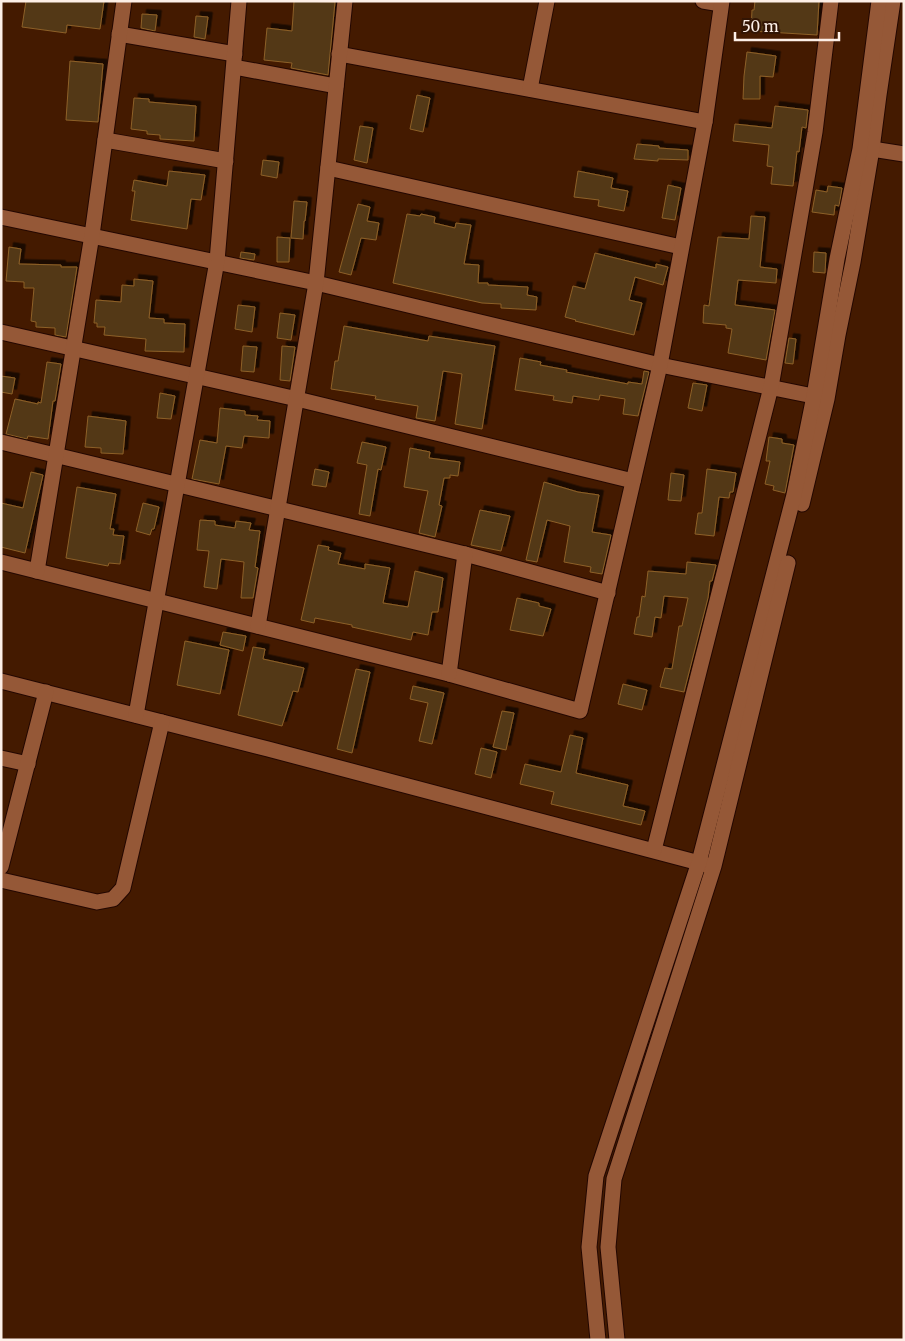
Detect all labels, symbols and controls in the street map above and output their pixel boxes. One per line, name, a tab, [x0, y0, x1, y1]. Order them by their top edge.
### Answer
scale bar	[735, 10, 839, 42]
text: 50 m	[742, 17, 779, 36]

